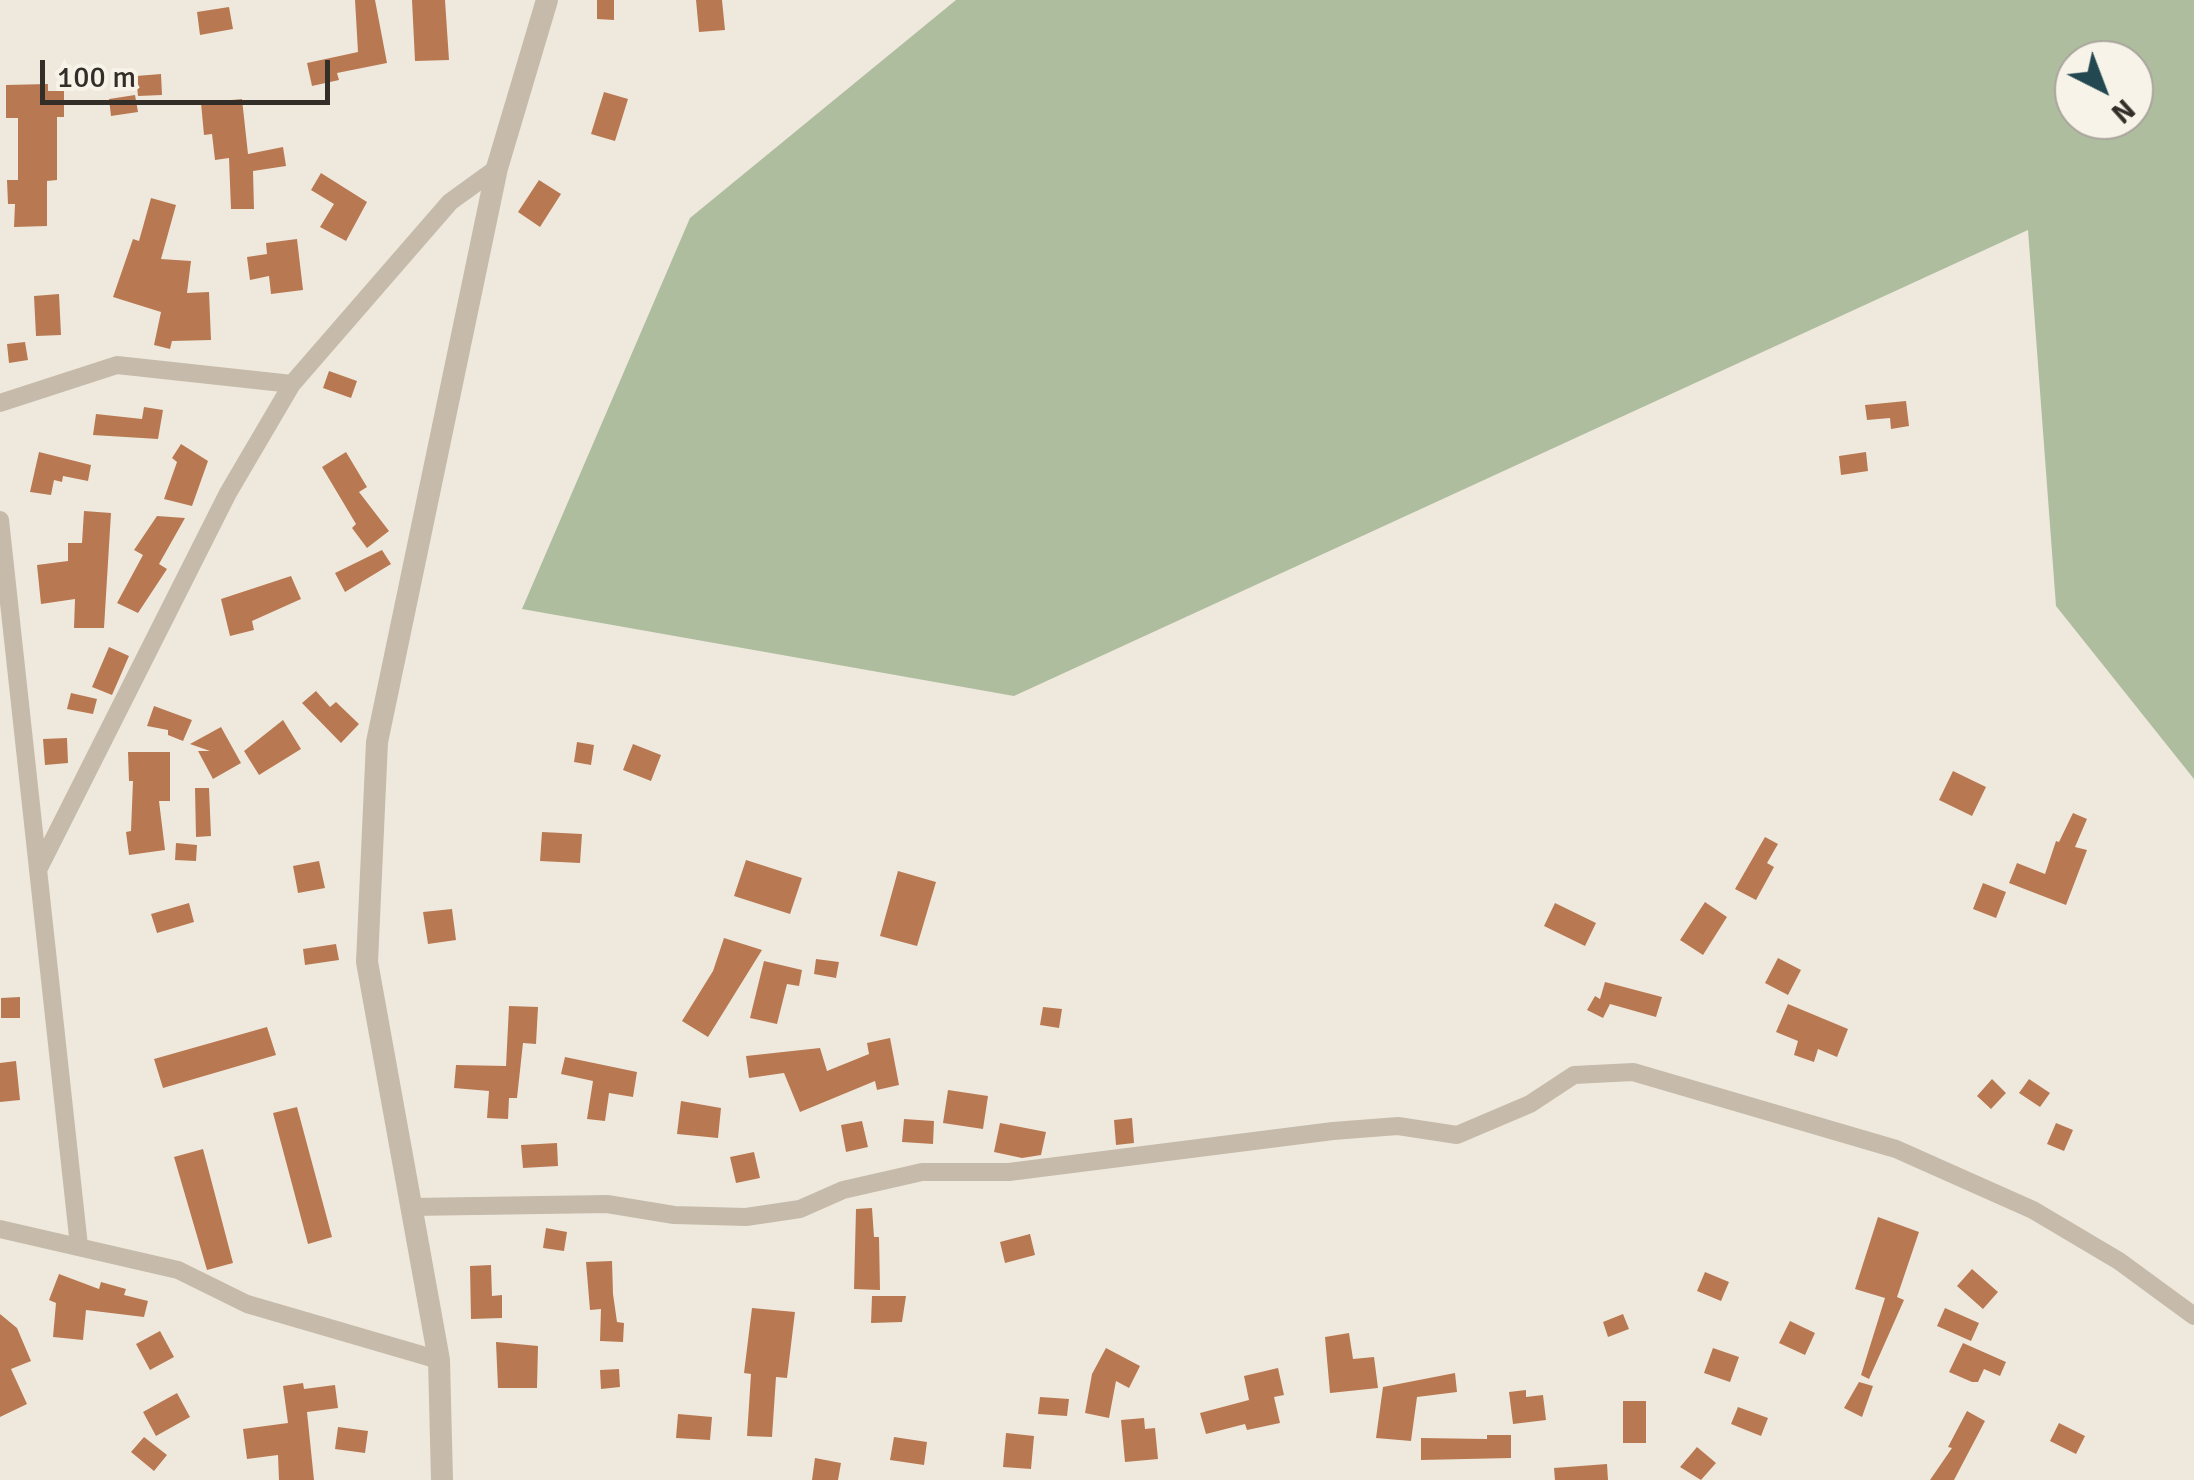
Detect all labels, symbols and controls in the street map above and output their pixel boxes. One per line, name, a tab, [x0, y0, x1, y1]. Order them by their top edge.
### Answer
scale bar	[45, 40, 335, 102]
north arrow	[2054, 40, 2154, 140]
text: 100 m	[57, 59, 136, 96]
text: N	[2104, 92, 2141, 130]

